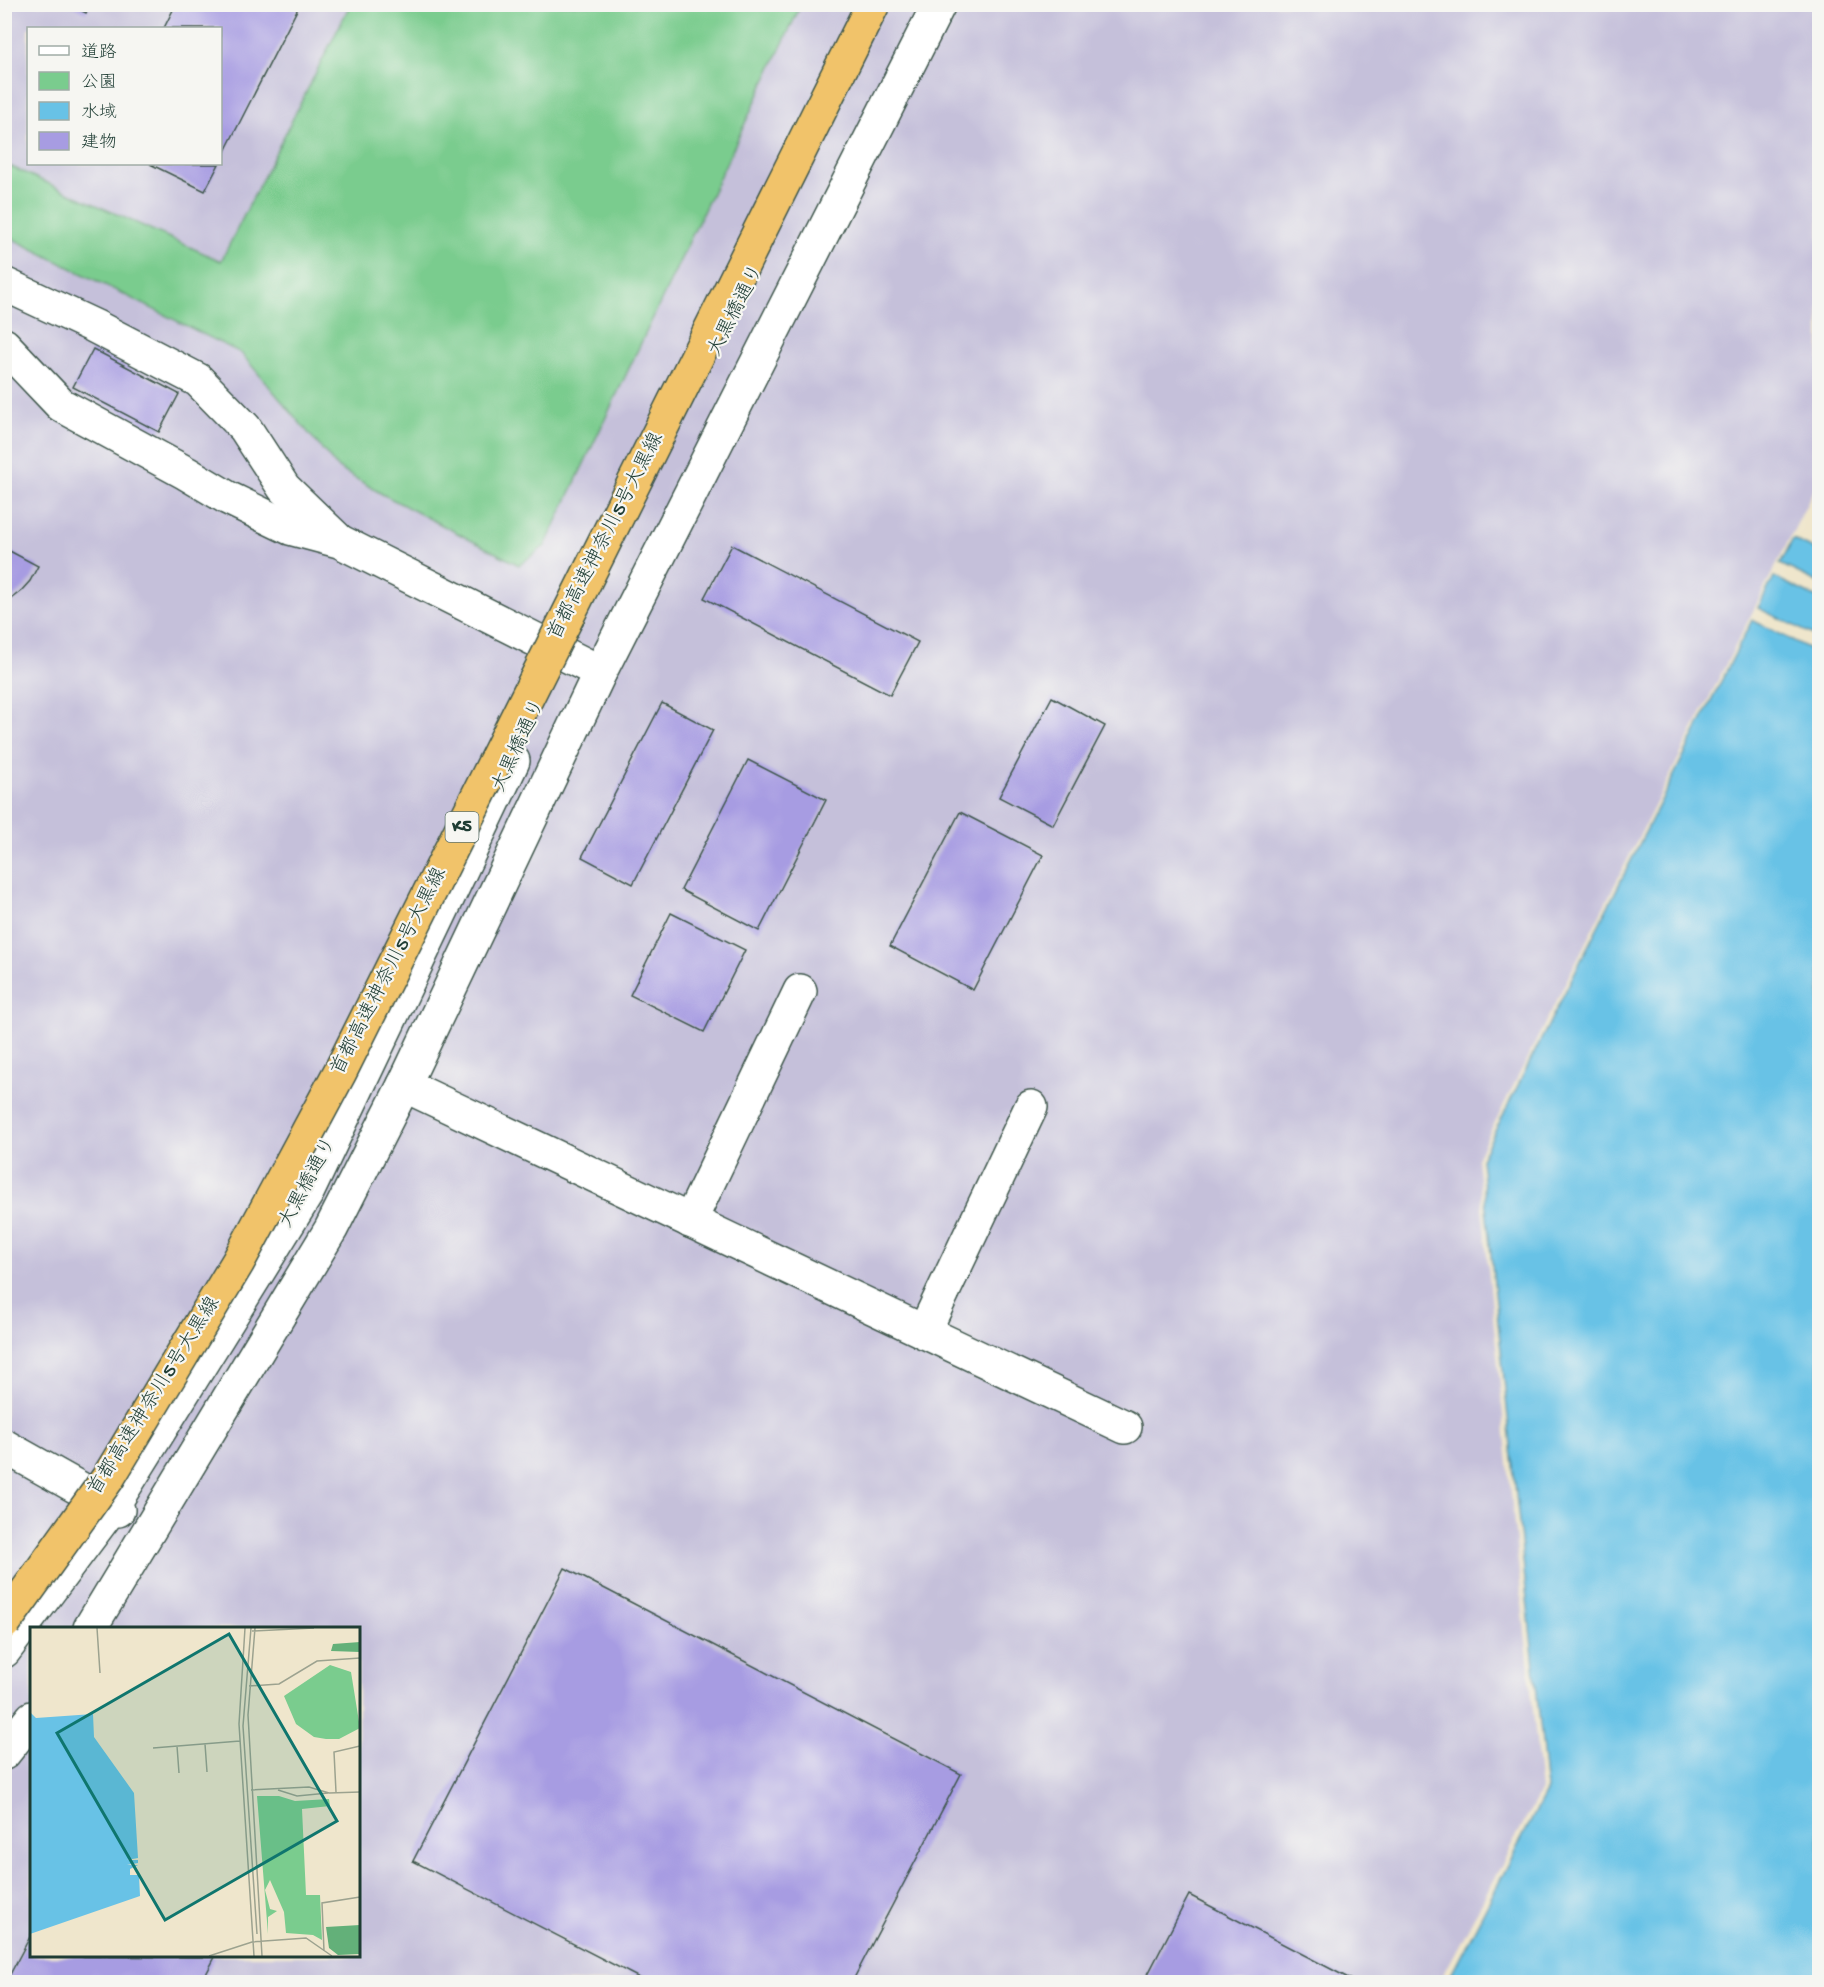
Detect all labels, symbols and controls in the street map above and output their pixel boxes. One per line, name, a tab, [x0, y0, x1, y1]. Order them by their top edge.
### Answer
legend	[27, 27, 222, 165]
text: 道路	[81, 42, 117, 64]
text: 公園	[81, 73, 117, 94]
text: 水域	[81, 102, 117, 124]
text: 建物	[81, 132, 117, 154]
street label: 大黒橋通り	[703, 261, 770, 361]
street label: 首都高速神奈川5号大黒線	[543, 428, 670, 645]
street label: 大黒橋通り	[488, 695, 552, 796]
road number: K5	[446, 812, 478, 842]
street label: 首都高速神奈川5号大黒線	[326, 863, 453, 1080]
street label: 大黒橋通り	[274, 1133, 343, 1233]
street label: 首都高速神奈川5号大黒線	[82, 1292, 226, 1501]
inset map	[30, 1627, 360, 1957]

